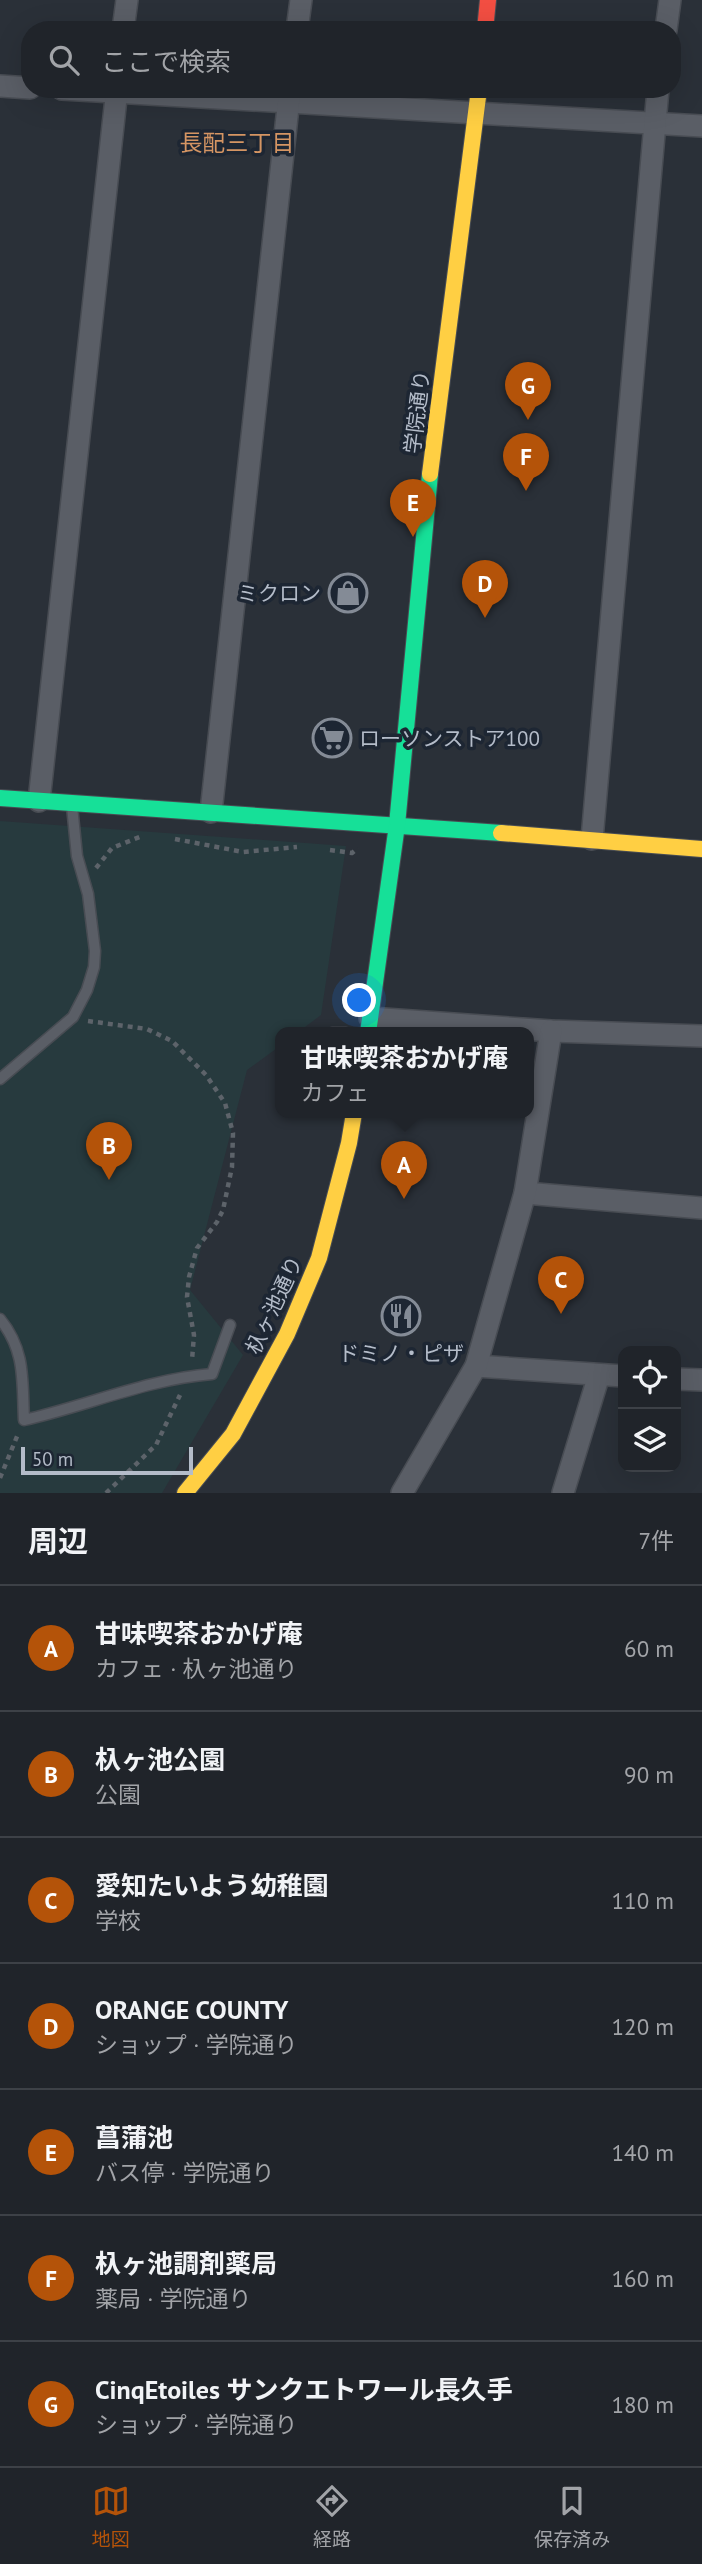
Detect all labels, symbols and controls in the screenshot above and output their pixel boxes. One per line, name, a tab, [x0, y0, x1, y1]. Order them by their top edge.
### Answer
search box	[21, 21, 681, 98]
icon: search	[45, 41, 83, 79]
text: ここで検索	[101, 45, 231, 78]
district label: 長配三丁目	[180, 128, 295, 157]
pin: G	[505, 362, 551, 420]
street label: 学院通り	[398, 369, 436, 455]
pin: F	[503, 433, 549, 491]
pin: E	[390, 479, 436, 537]
pin: D	[462, 560, 508, 618]
shop icon: ミクロン	[327, 572, 369, 614]
place label: ミクロン	[237, 580, 321, 607]
supermarket icon: ローソンストア100	[311, 717, 353, 759]
place label: ローソンストア100	[359, 725, 540, 752]
your location	[342, 983, 376, 1017]
popup	[275, 1027, 534, 1118]
text: 甘味喫茶おかげ庵	[300, 1041, 509, 1074]
text: カフェ	[300, 1078, 369, 1107]
pin: B	[86, 1122, 132, 1180]
pin: A	[381, 1141, 427, 1199]
street label: 杁ヶ池通り	[240, 1252, 308, 1358]
pin: C	[538, 1256, 584, 1314]
restaurant icon: ドミノ・ピザ	[380, 1295, 422, 1337]
place label: ドミノ・ピザ	[338, 1340, 464, 1367]
map controls	[618, 1346, 681, 1472]
button: locate	[618, 1346, 681, 1409]
button: layers	[618, 1409, 681, 1472]
scale bar	[21, 1444, 192, 1476]
text: 50 m	[32, 1447, 73, 1471]
text: 周辺	[28, 1521, 88, 1560]
text: 7件	[638, 1526, 674, 1555]
text: 甘味喫茶おかげ庵	[95, 1617, 303, 1650]
text: A	[44, 1634, 58, 1663]
text: 60 m	[624, 1634, 674, 1663]
text: カフェ · 杁ヶ池通り	[95, 1654, 297, 1683]
text: 杁ヶ池公園	[95, 1743, 225, 1776]
text: B	[44, 1760, 58, 1789]
text: 90 m	[624, 1760, 674, 1789]
text: 公園	[95, 1780, 141, 1809]
text: 愛知たいよう幼稚園	[95, 1869, 328, 1902]
text: C	[45, 1886, 57, 1915]
text: 110 m	[612, 1886, 674, 1915]
text: 学校	[95, 1906, 141, 1935]
text: ORANGE COUNTY	[95, 1993, 288, 2026]
text: D	[44, 2012, 58, 2041]
text: 120 m	[612, 2012, 674, 2041]
text: ショップ · 学院通り	[95, 2030, 297, 2059]
text: 菖蒲池	[95, 2121, 173, 2154]
text: E	[45, 2138, 57, 2167]
text: 140 m	[612, 2138, 674, 2167]
text: バス停 · 学院通り	[95, 2158, 274, 2187]
text: 杁ヶ池調剤薬局	[95, 2247, 277, 2280]
text: F	[45, 2264, 57, 2293]
text: 160 m	[612, 2264, 674, 2293]
text: 薬局 · 学院通り	[95, 2284, 251, 2313]
text: CinqEtoiles サンクエトワール長久手	[95, 2373, 513, 2406]
text: G	[44, 2390, 58, 2419]
text: 180 m	[612, 2390, 674, 2419]
text: ショップ · 学院通り	[95, 2410, 297, 2439]
tab: 地図	[92, 2482, 130, 2551]
tab: 経路	[313, 2482, 351, 2551]
tab: 保存済み	[534, 2482, 610, 2551]

